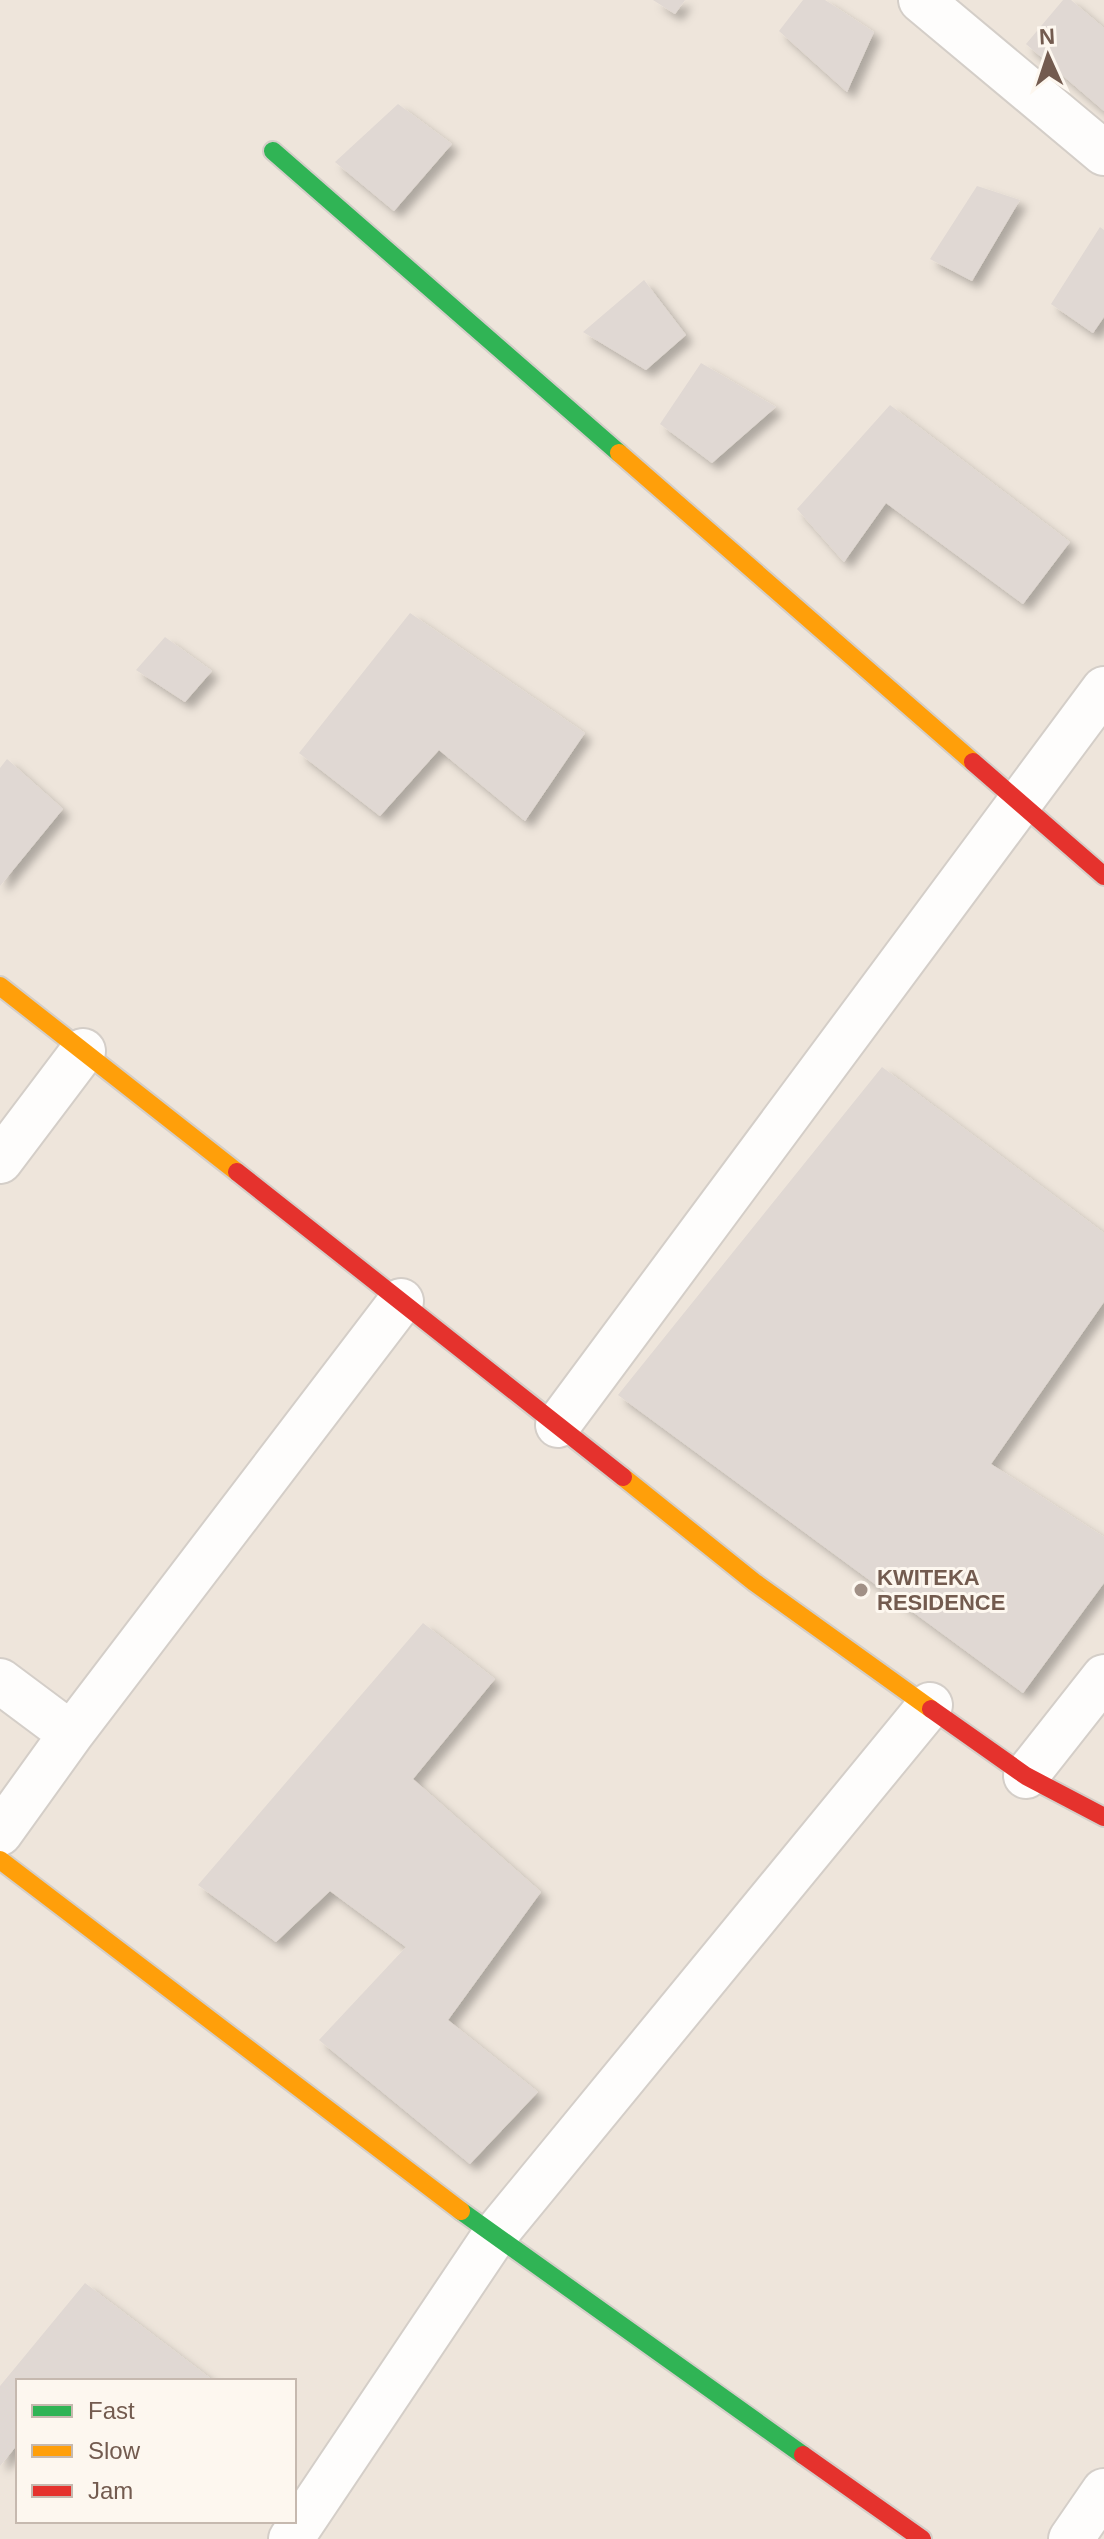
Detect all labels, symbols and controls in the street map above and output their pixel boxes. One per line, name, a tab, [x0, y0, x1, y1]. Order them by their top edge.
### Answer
north arrow	[1008, 16, 1088, 96]
text: N	[1038, 24, 1056, 49]
place label: KWITEKA RESIDENCE	[877, 1565, 1005, 1615]
marker: KWITEKA RESIDENCE	[852, 1581, 870, 1599]
legend	[16, 2379, 296, 2523]
text: Fast	[88, 2397, 135, 2424]
text: Slow	[88, 2437, 141, 2464]
text: Jam	[88, 2477, 133, 2504]

